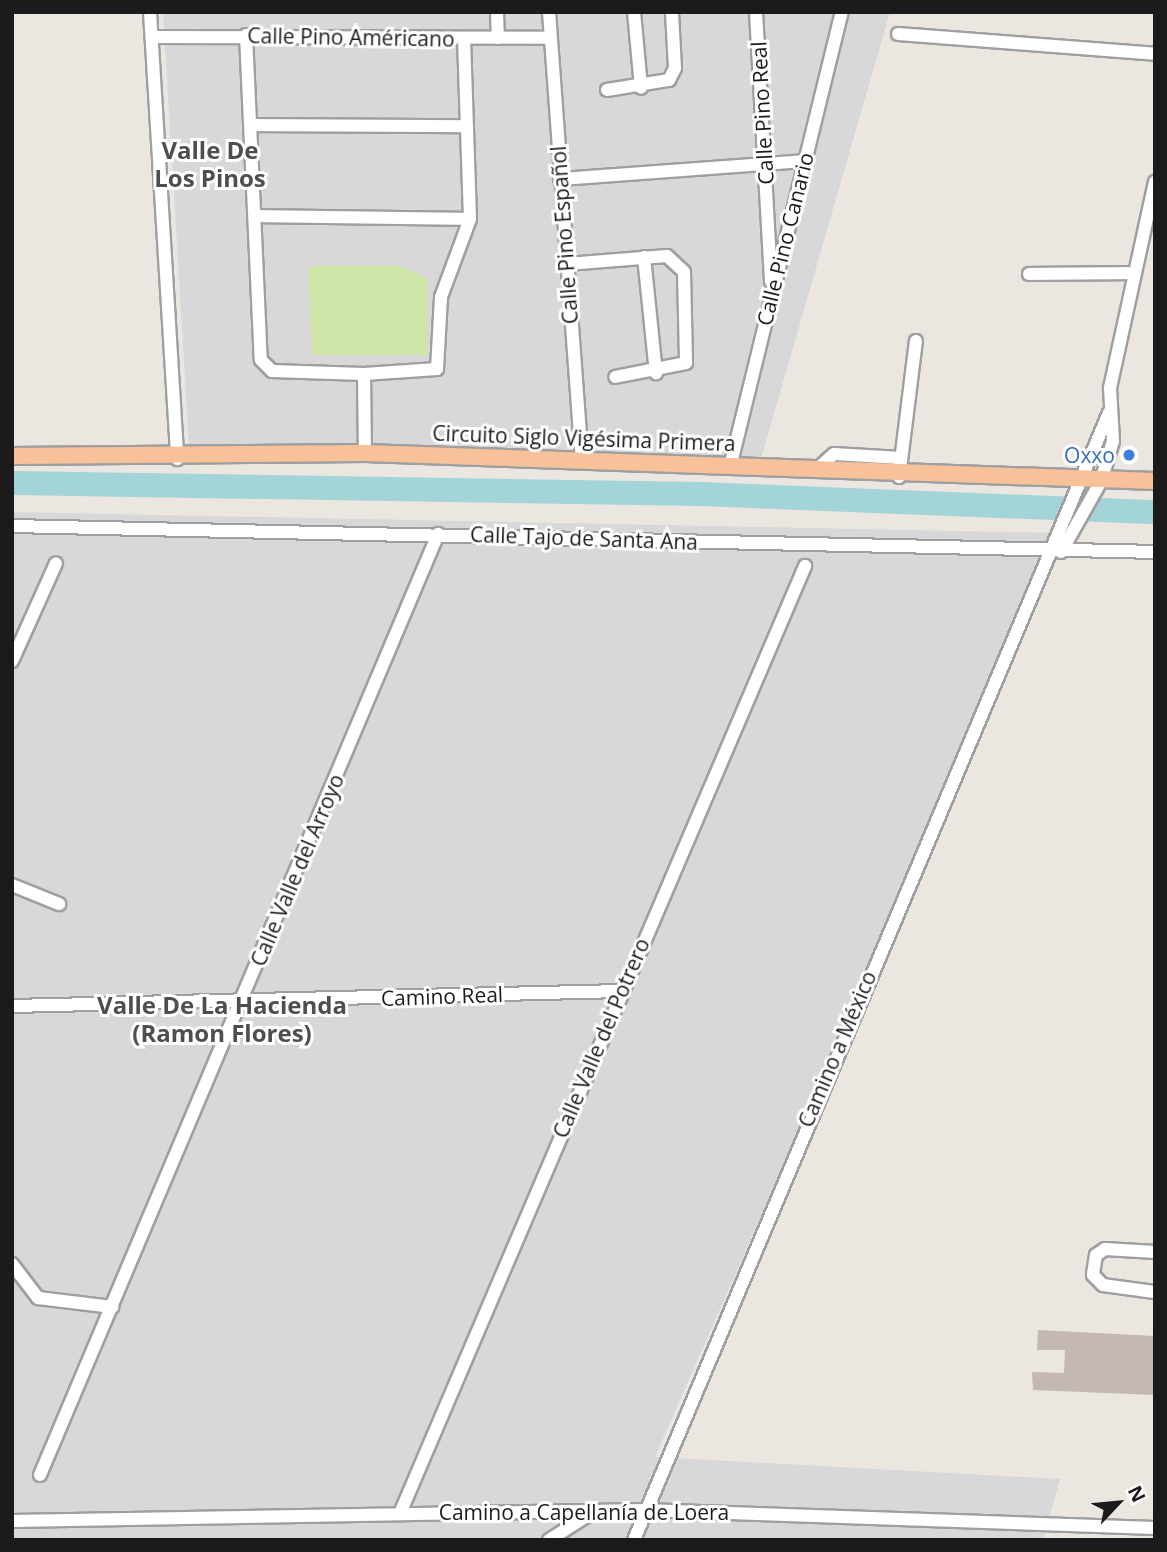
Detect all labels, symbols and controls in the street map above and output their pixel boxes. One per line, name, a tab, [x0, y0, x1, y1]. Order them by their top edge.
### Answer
street label: Calle Pino Américano	[247, 23, 455, 51]
street label: Calle Pino Real	[746, 41, 778, 185]
district label: Valle De Los Pinos	[154, 136, 266, 192]
street label: Calle Pino Español	[545, 145, 583, 325]
street label: Calle Pino Canario	[751, 150, 819, 328]
street label: Circuito Siglo Vigésima Primera	[432, 420, 736, 456]
place label: Oxxo	[1064, 442, 1115, 468]
marker: Oxxo	[1121, 447, 1137, 463]
street label: Calle Tajo de Santa Ana	[470, 521, 698, 555]
street label: Calle Valle del Arroyo	[245, 770, 349, 970]
street label: Calle Valle del Potrero	[547, 934, 655, 1142]
street label: Camino a México	[793, 967, 881, 1131]
street label: Camino Real	[380, 981, 504, 1011]
district label: Valle De La Hacienda (Ramon Flores)	[97, 991, 347, 1047]
north arrow	[1083, 1468, 1153, 1538]
text: N	[1122, 1481, 1152, 1506]
street label: Camino a Capellanía de Loera	[439, 1499, 729, 1525]

